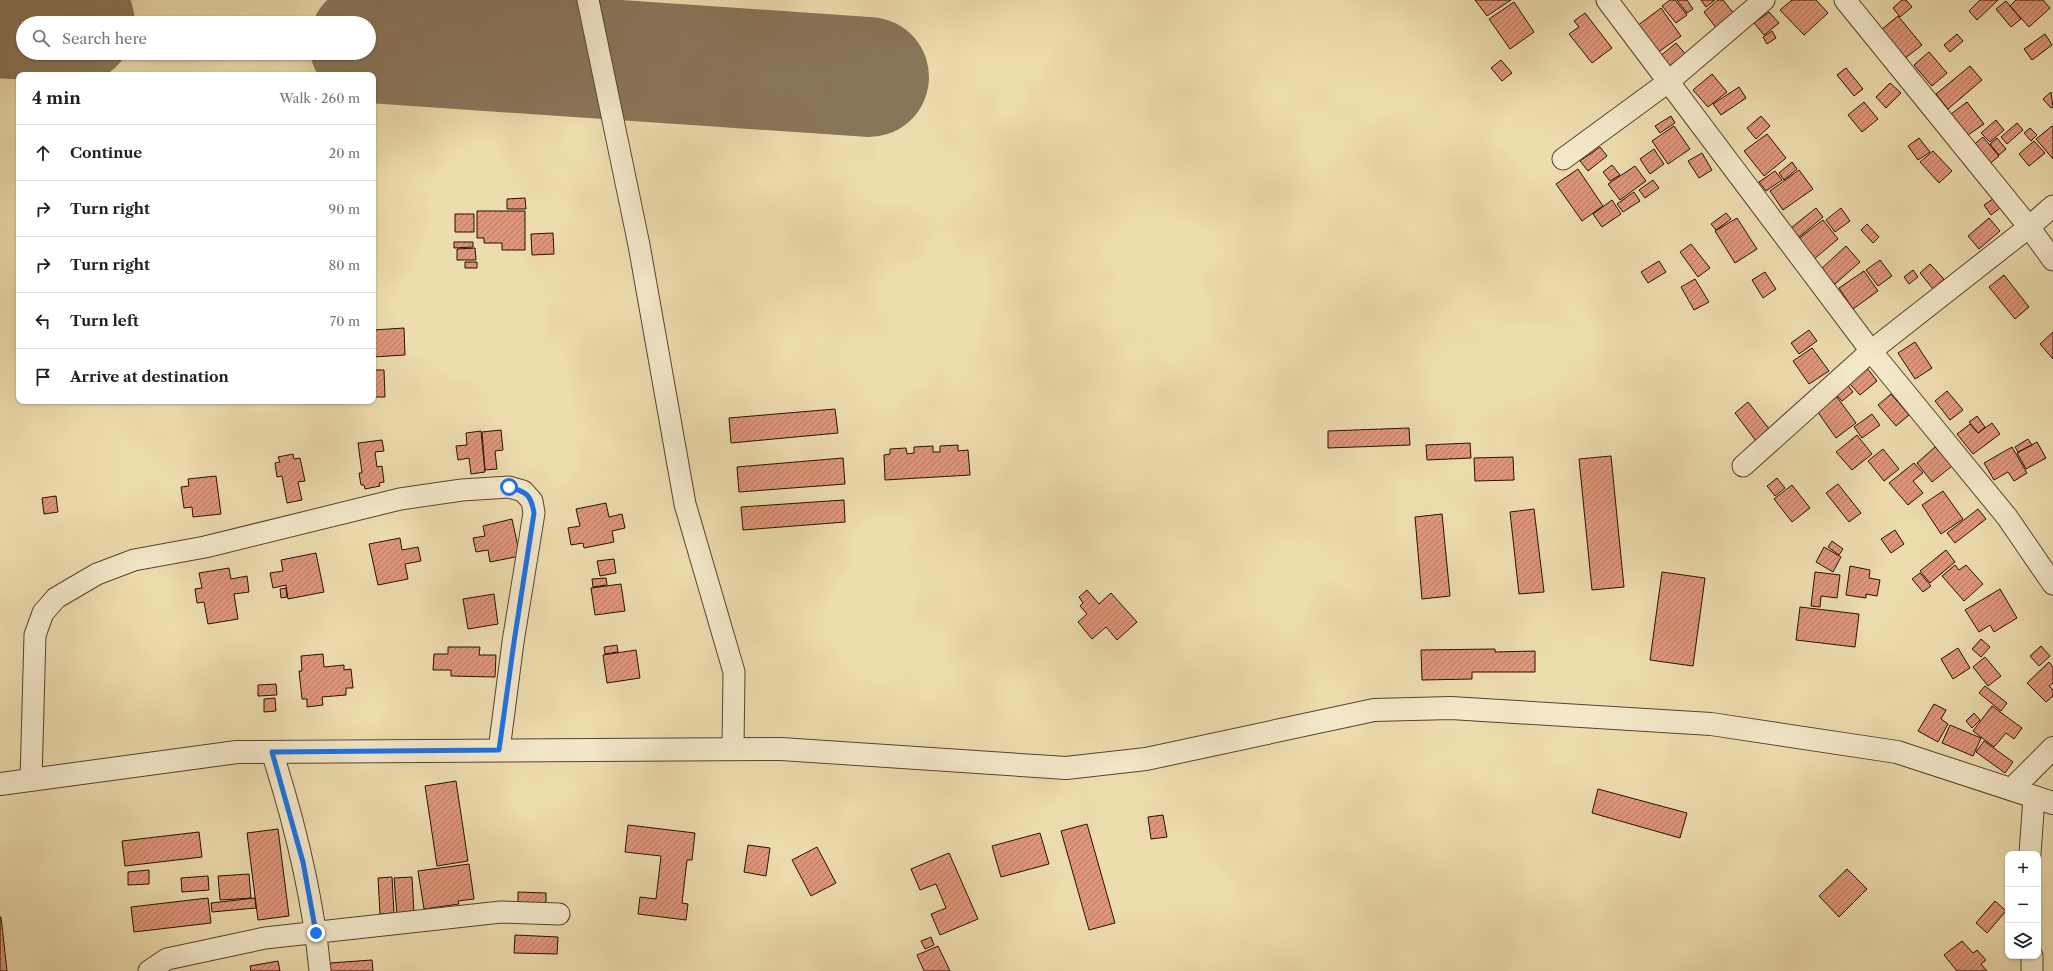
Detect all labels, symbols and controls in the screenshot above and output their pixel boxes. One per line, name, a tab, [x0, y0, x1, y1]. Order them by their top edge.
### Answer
search box	[16, 16, 376, 60]
icon: search	[30, 27, 52, 49]
text: Search here	[62, 29, 147, 48]
text: 4 min	[32, 88, 81, 108]
text: Walk · 260 m	[279, 90, 360, 106]
icon: ahead	[32, 142, 54, 164]
text: Continue	[70, 143, 142, 162]
text: 20 m	[329, 145, 360, 161]
icon: right	[32, 198, 54, 220]
text: Turn right	[70, 199, 150, 218]
text: 90 m	[329, 201, 360, 217]
icon: right	[32, 254, 54, 276]
text: Turn right	[70, 255, 150, 274]
text: 80 m	[328, 257, 360, 273]
icon: left	[32, 310, 54, 332]
text: Turn left	[70, 311, 139, 330]
text: 70 m	[330, 313, 360, 329]
icon: arrive	[32, 366, 54, 388]
text: Arrive at destination	[70, 367, 229, 386]
route start	[500, 478, 518, 496]
map controls	[2005, 851, 2041, 959]
button: +	[2005, 851, 2041, 887]
button: −	[2005, 887, 2041, 923]
button: layers	[2005, 923, 2041, 959]
route end	[307, 924, 325, 942]

